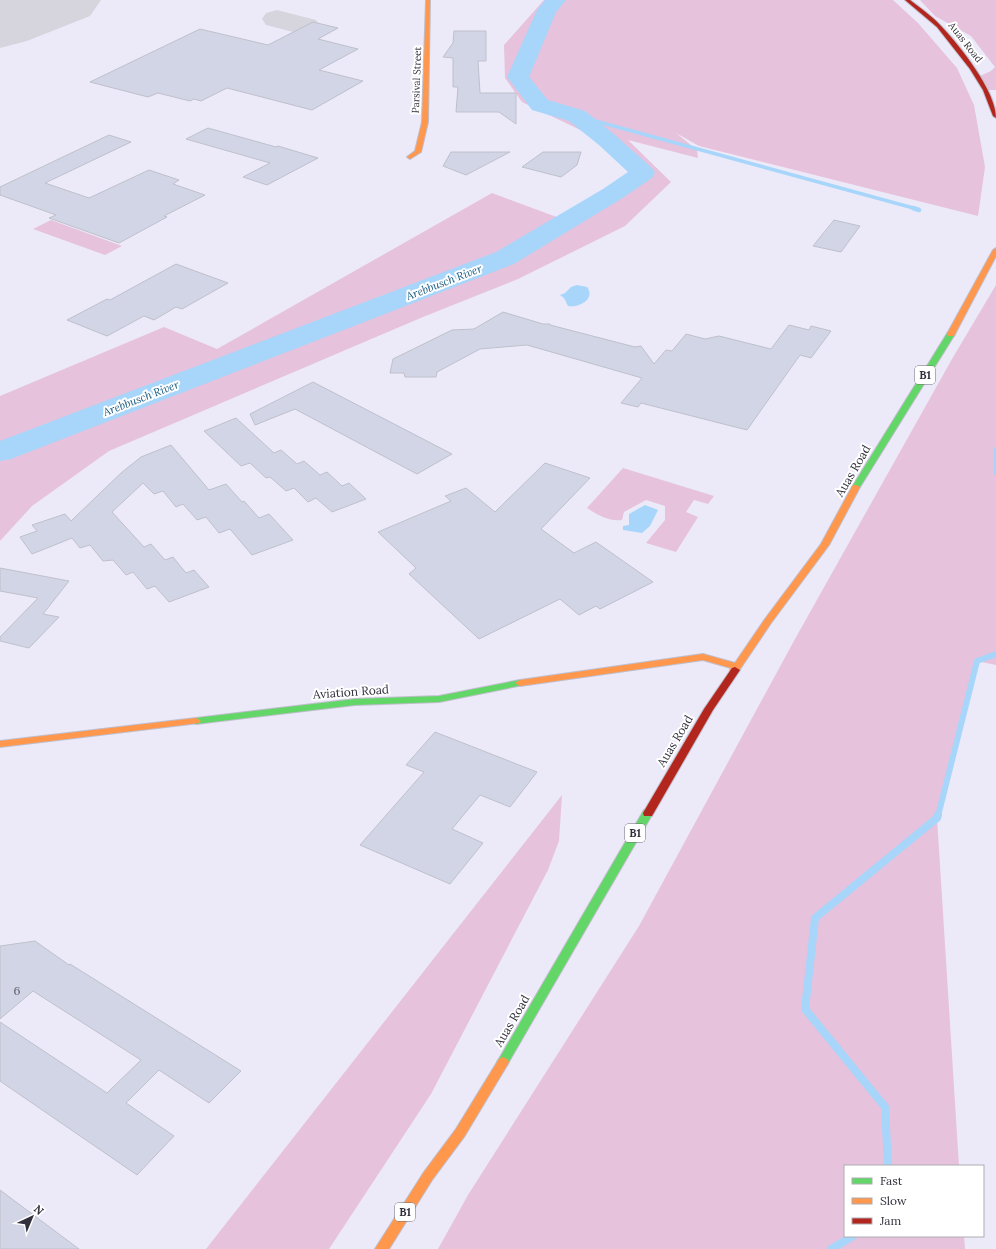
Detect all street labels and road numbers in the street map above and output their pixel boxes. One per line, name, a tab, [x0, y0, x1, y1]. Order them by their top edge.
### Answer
street label: Auas Road	[945, 19, 985, 65]
street label: Parsival Street	[409, 46, 424, 114]
road number: B1	[915, 366, 935, 384]
street label: Auas Road	[831, 442, 873, 500]
street label: Aviation Road	[311, 681, 389, 702]
street label: Auas Road	[653, 712, 696, 770]
road number: B1	[625, 824, 645, 842]
street label: Auas Road	[490, 992, 532, 1050]
road number: B1	[395, 1203, 415, 1221]

